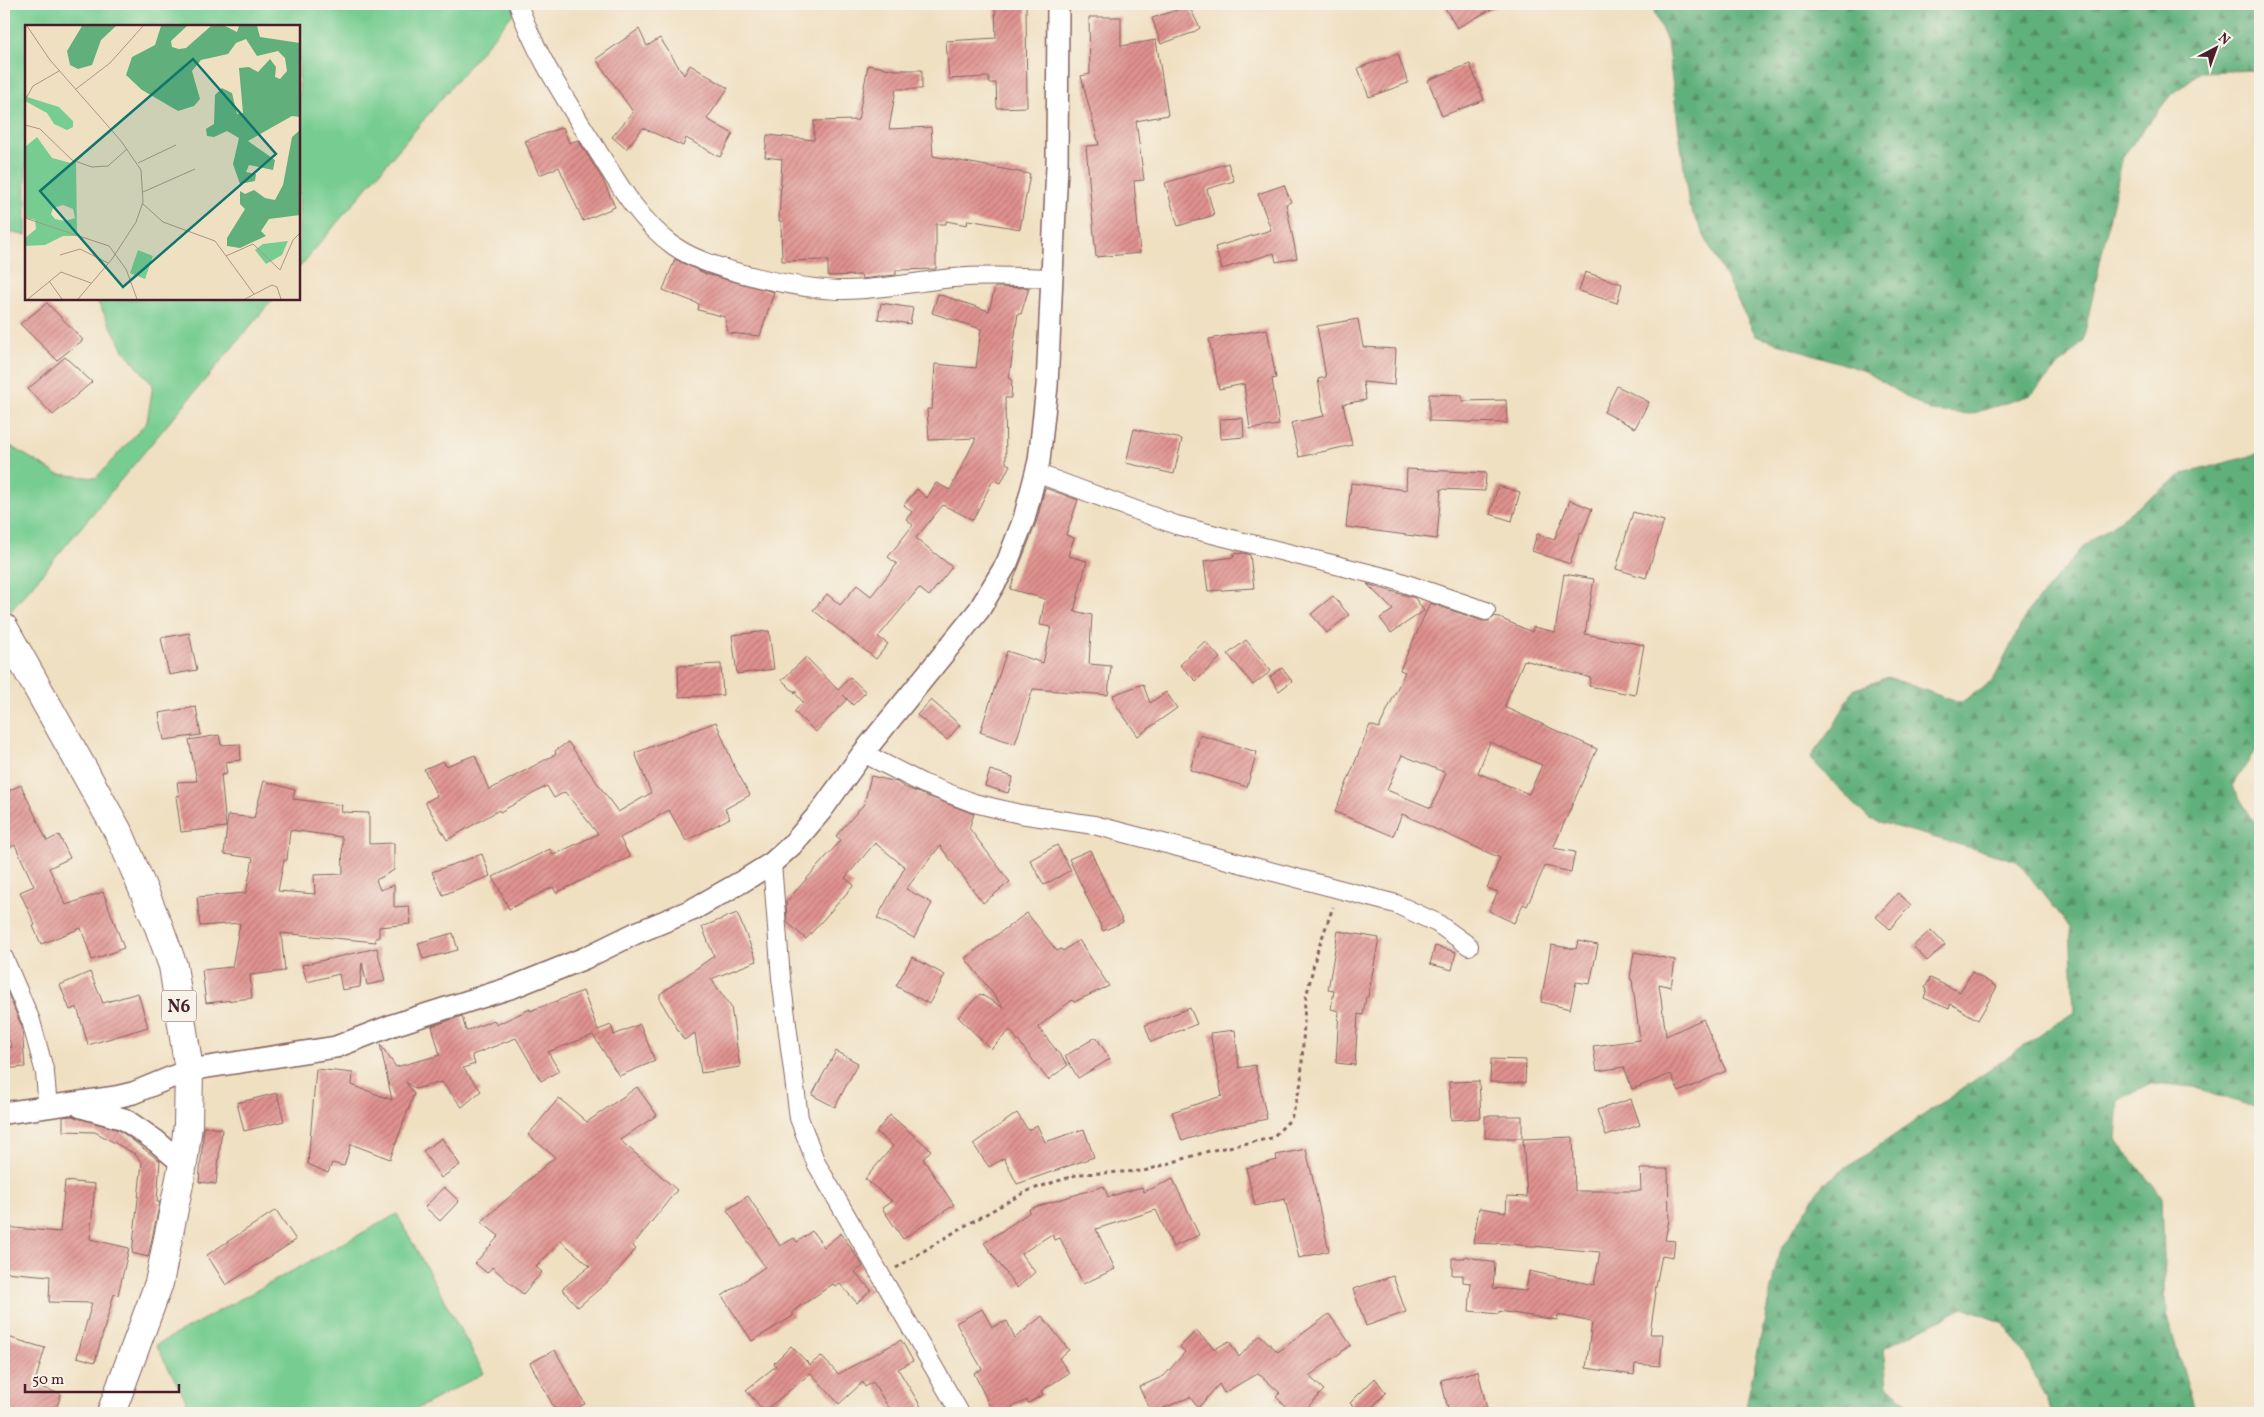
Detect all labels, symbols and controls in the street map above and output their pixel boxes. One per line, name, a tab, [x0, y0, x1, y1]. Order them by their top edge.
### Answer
north arrow	[2192, 22, 2242, 72]
inset map	[25, 25, 300, 300]
text: N	[2213, 29, 2234, 50]
road number: N6	[162, 990, 196, 1021]
scale bar	[25, 1362, 179, 1394]
text: 50 m	[32, 1370, 64, 1391]

